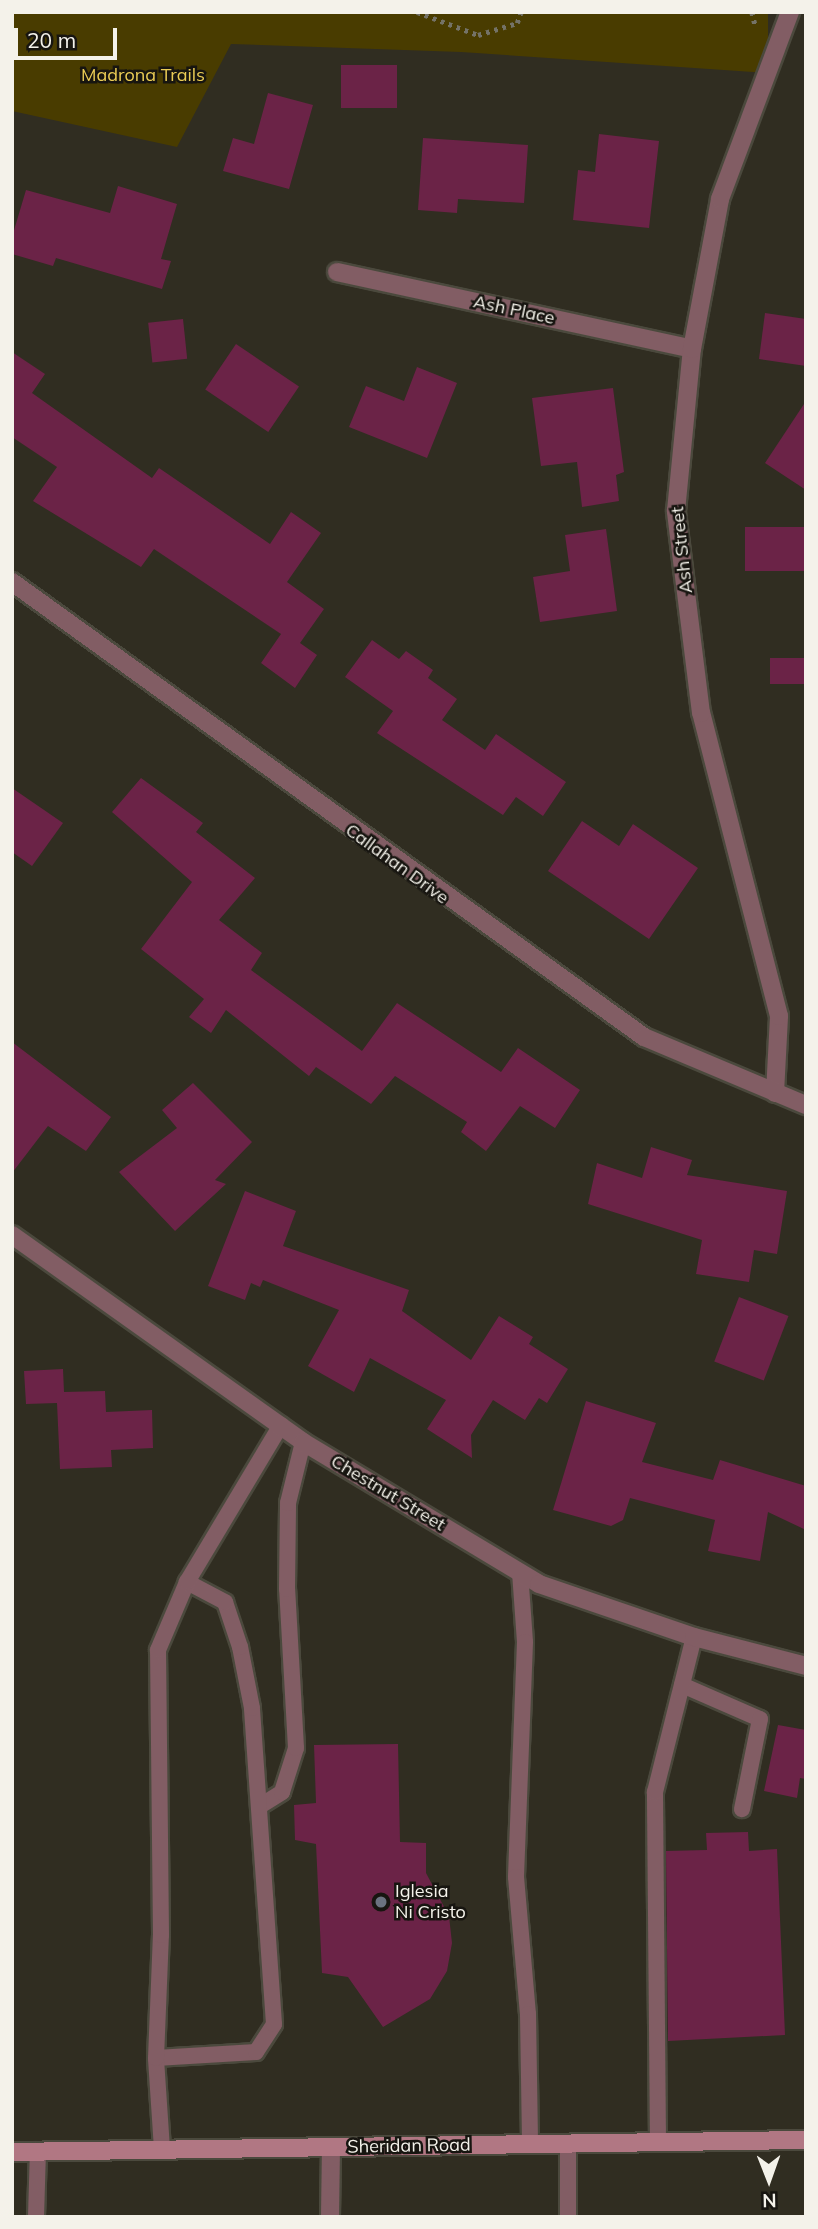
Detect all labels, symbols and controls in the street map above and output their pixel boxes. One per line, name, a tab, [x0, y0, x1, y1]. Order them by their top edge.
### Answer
scale bar	[18, 14, 121, 58]
text: 20 m	[27, 27, 76, 53]
park label: Madrona Trails	[81, 64, 205, 86]
street label: Ash Place	[471, 291, 557, 329]
street label: Ash Street	[667, 506, 697, 594]
street label: Callahan Drive	[341, 819, 453, 909]
street label: Chestnut Street	[327, 1450, 449, 1536]
place label: Iglesia Ni Cristo	[395, 1881, 466, 1924]
marker: Iglesia Ni Cristo	[373, 1894, 389, 1910]
street label: Sheridan Road	[347, 2134, 471, 2158]
north arrow	[734, 2145, 804, 2215]
text: N	[762, 2189, 777, 2213]

